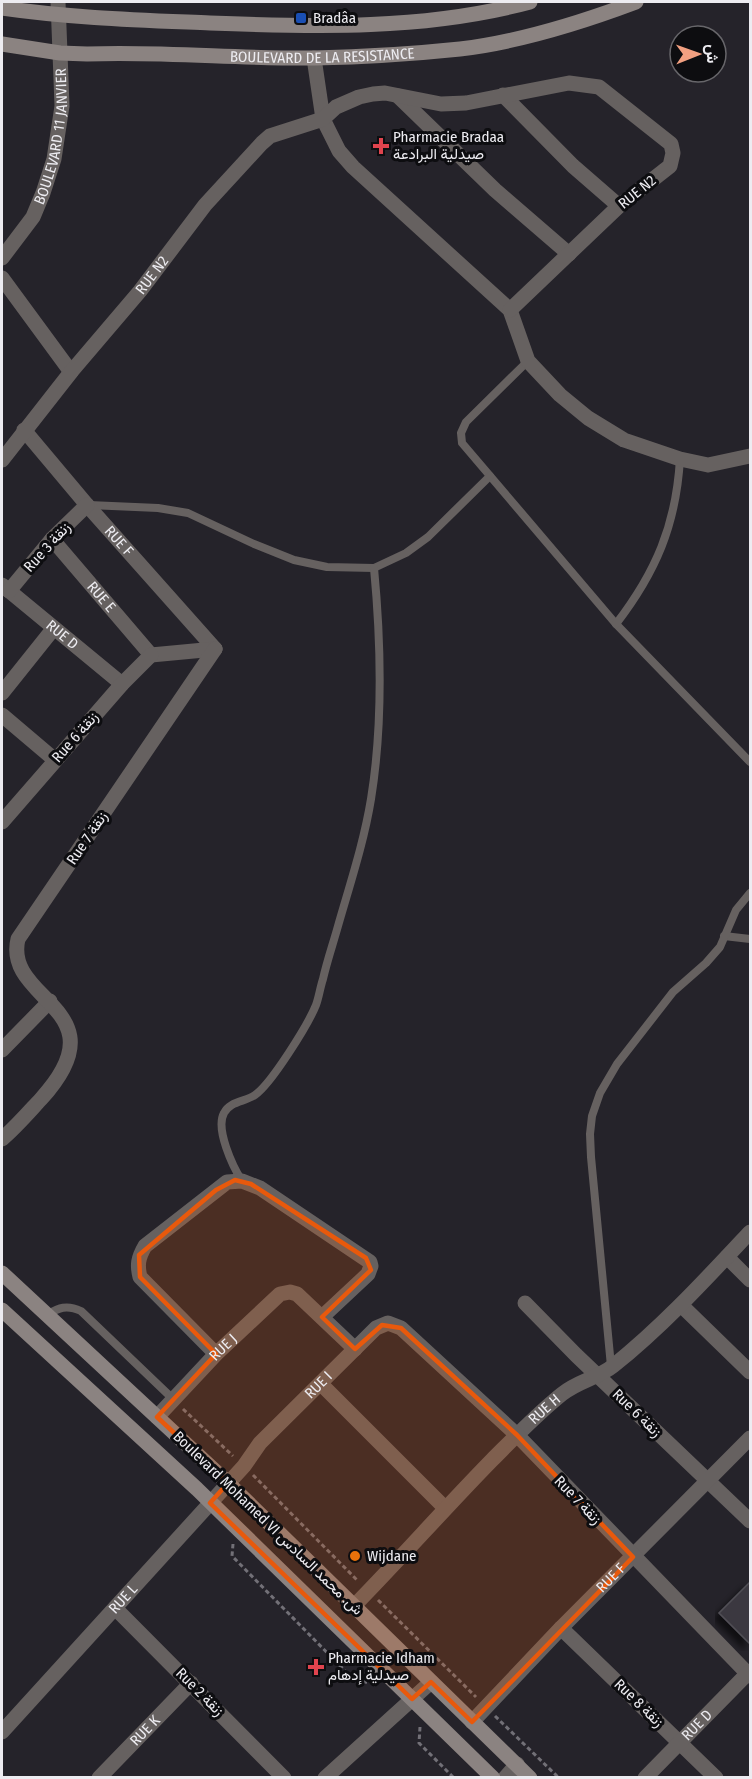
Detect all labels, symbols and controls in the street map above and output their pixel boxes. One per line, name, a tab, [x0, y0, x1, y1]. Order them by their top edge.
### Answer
place label: Bradâa	[313, 9, 356, 27]
marker: Bradâa	[294, 11, 308, 25]
north arrow	[668, 24, 728, 84]
street label: BOULEVARD DE LA RESISTANCE	[230, 44, 415, 67]
text: ش	[703, 44, 722, 64]
street label: BOULEVARD 11 JANVIER	[30, 68, 71, 207]
place label: Pharmacie Bradaa صيدلية البرادعة	[393, 128, 504, 163]
marker: Pharmacie Bradaa صيدلية البرادعة	[374, 139, 388, 153]
street label: RUE N2	[615, 171, 660, 213]
street label: RUE N2	[132, 252, 172, 298]
street label: Rue 3 زنقة	[20, 518, 74, 576]
street label: RUE F	[101, 522, 137, 560]
street label: RUE E	[83, 578, 119, 616]
street label: RUE D	[42, 616, 82, 653]
street label: Rue 6 زنقة	[48, 708, 102, 766]
street label: Rue 7 زنقة	[63, 808, 111, 868]
street label: RUE J	[205, 1330, 241, 1365]
street label: RUE I	[301, 1368, 336, 1402]
street label: Rue 6 زنقة	[609, 1385, 665, 1441]
street label: RUE H	[525, 1390, 564, 1428]
street label: Boulevard Mohamed VI ش. محمد السادس	[169, 1427, 367, 1619]
street label: Rue 7 زنقة	[551, 1472, 605, 1528]
place label: Wijdane	[367, 1547, 417, 1565]
marker: Wijdane	[348, 1549, 362, 1563]
street label: RUE F	[592, 1559, 629, 1596]
street label: RUE L	[105, 1580, 142, 1618]
place label: Pharmacie Idham صيدلية إدهام	[328, 1649, 435, 1685]
marker: Pharmacie Idham صيدلية إدهام	[309, 1660, 323, 1674]
street label: Rue 2 زنقة	[172, 1664, 228, 1720]
street label: Rue 8 زنقة	[611, 1675, 667, 1731]
street label: RUE D	[678, 1706, 716, 1744]
street label: RUE K	[126, 1712, 164, 1750]

